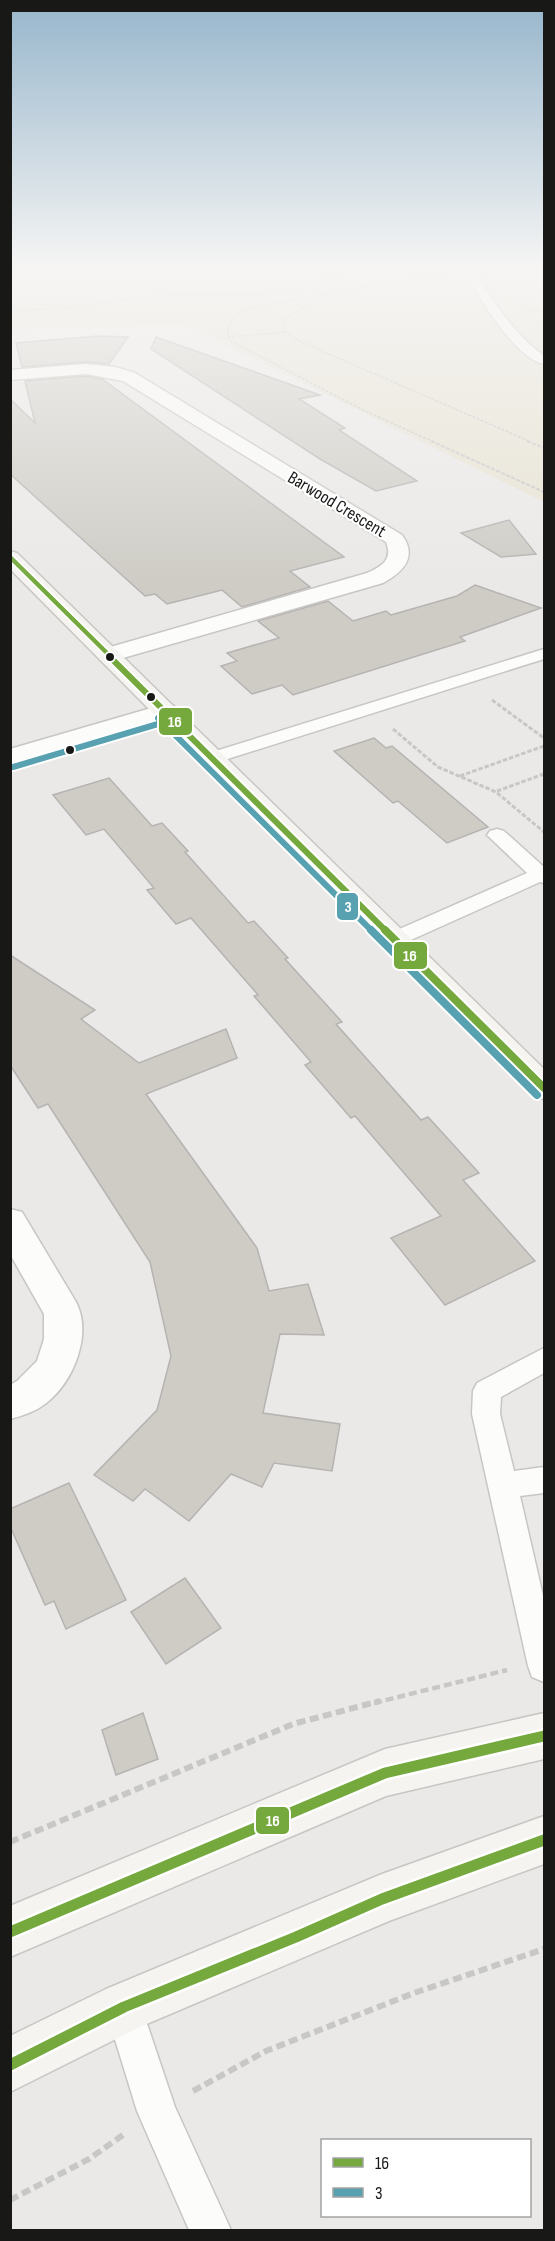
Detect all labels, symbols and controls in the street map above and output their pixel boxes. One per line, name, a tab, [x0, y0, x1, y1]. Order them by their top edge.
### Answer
street label: Barwood Crescent	[284, 467, 390, 542]
unlabelled marker	[104, 651, 116, 663]
unlabelled marker	[145, 691, 157, 703]
line badge: 16	[158, 707, 193, 736]
text: 16	[168, 713, 182, 732]
unlabelled marker	[64, 744, 76, 756]
line badge: 3	[336, 892, 359, 921]
text: 3	[344, 898, 352, 917]
line badge: 16	[393, 941, 428, 970]
text: 16	[403, 947, 417, 966]
line badge: 16	[255, 1806, 290, 1835]
text: 16	[266, 1812, 280, 1831]
legend	[321, 2139, 531, 2217]
text: 16	[375, 2153, 389, 2174]
text: 3	[375, 2183, 383, 2204]

